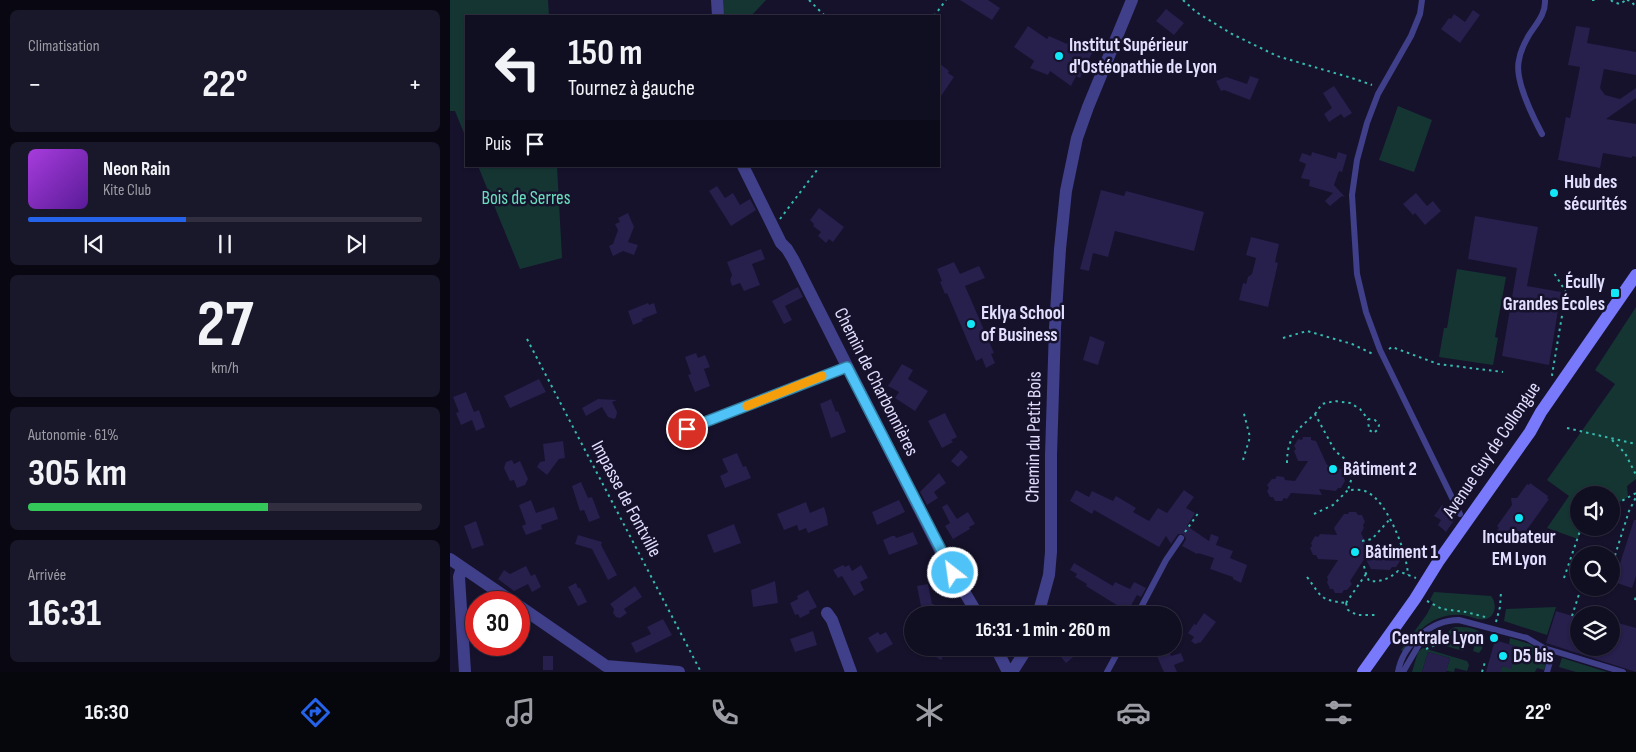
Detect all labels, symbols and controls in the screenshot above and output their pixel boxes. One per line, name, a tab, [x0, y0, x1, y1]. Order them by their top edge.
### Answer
text: 150 m	[568, 32, 642, 75]
place label: Institut Supérieur d'Ostéopathie de Lyon	[1069, 34, 1217, 79]
icon: left	[485, 35, 550, 100]
text: Climatisation	[28, 37, 100, 56]
marker: Institut Supérieur d'Ostéopathie de Lyon	[1053, 50, 1065, 62]
text: 22°	[202, 62, 248, 107]
text: −	[28, 68, 42, 101]
text: +	[408, 68, 422, 101]
text: Tournez à gauche	[568, 75, 695, 102]
icon: arrive	[521, 130, 549, 158]
text: Puis	[485, 133, 511, 156]
text: Neon Rain	[103, 158, 170, 181]
place label: Hub des sécurités	[1564, 171, 1627, 216]
text: Kite Club	[103, 181, 151, 200]
park label: Bois de Serres	[481, 187, 571, 210]
marker: Hub des sécurités	[1548, 187, 1560, 199]
icon: previous	[80, 230, 108, 258]
icon: pause	[211, 230, 239, 258]
icon: next	[342, 230, 370, 258]
place label: Écully Grandes Écoles	[1503, 271, 1605, 316]
text: 27	[197, 287, 253, 365]
marker: Écully Grandes Écoles	[1609, 287, 1621, 299]
place label: Eklya School of Business	[981, 302, 1065, 347]
street label: Chemin de Charbonnières	[829, 304, 923, 460]
marker: Eklya School of Business	[965, 318, 977, 330]
text: km/h	[211, 359, 239, 378]
street label: Chemin du Petit Bois	[1021, 371, 1047, 503]
street label: Avenue Guy de Collongue	[1437, 378, 1546, 523]
pin	[666, 408, 708, 450]
icon: arrive	[673, 415, 701, 443]
text: Autonomie · 61%	[28, 426, 119, 445]
street label: Impasse de Fontville	[586, 437, 666, 561]
text: 305 km	[28, 451, 127, 496]
place label: Bâtiment 2	[1343, 458, 1417, 481]
marker: Bâtiment 2	[1327, 463, 1339, 475]
map controls	[1570, 486, 1620, 656]
button: sound	[1570, 486, 1620, 536]
marker: Incubateur EM Lyon	[1513, 512, 1525, 524]
place label: Incubateur EM Lyon	[1482, 526, 1556, 571]
place label: Bâtiment 1	[1365, 541, 1439, 564]
position arrow	[926, 546, 978, 598]
marker: Bâtiment 1	[1349, 546, 1361, 558]
button: search	[1570, 546, 1620, 596]
text: Arrivée	[28, 566, 66, 585]
text: 16:31	[28, 591, 101, 636]
speed limit sign: 30	[465, 591, 530, 656]
button: layers	[1570, 606, 1620, 656]
text: 16:31 · 1 min · 260 m	[976, 619, 1110, 642]
place label: Centrale Lyon	[1392, 627, 1484, 650]
marker: Centrale Lyon	[1488, 632, 1500, 644]
place label: D5 bis	[1513, 645, 1554, 668]
marker: D5 bis	[1497, 650, 1509, 662]
icon: directions	[298, 695, 333, 730]
icon: music	[503, 695, 538, 730]
icon: phone	[707, 695, 742, 730]
icon: climate	[912, 695, 947, 730]
icon: car	[1116, 695, 1151, 730]
icon: filters	[1321, 695, 1356, 730]
text: 16:30	[85, 699, 129, 726]
text: 22°	[1525, 699, 1551, 726]

